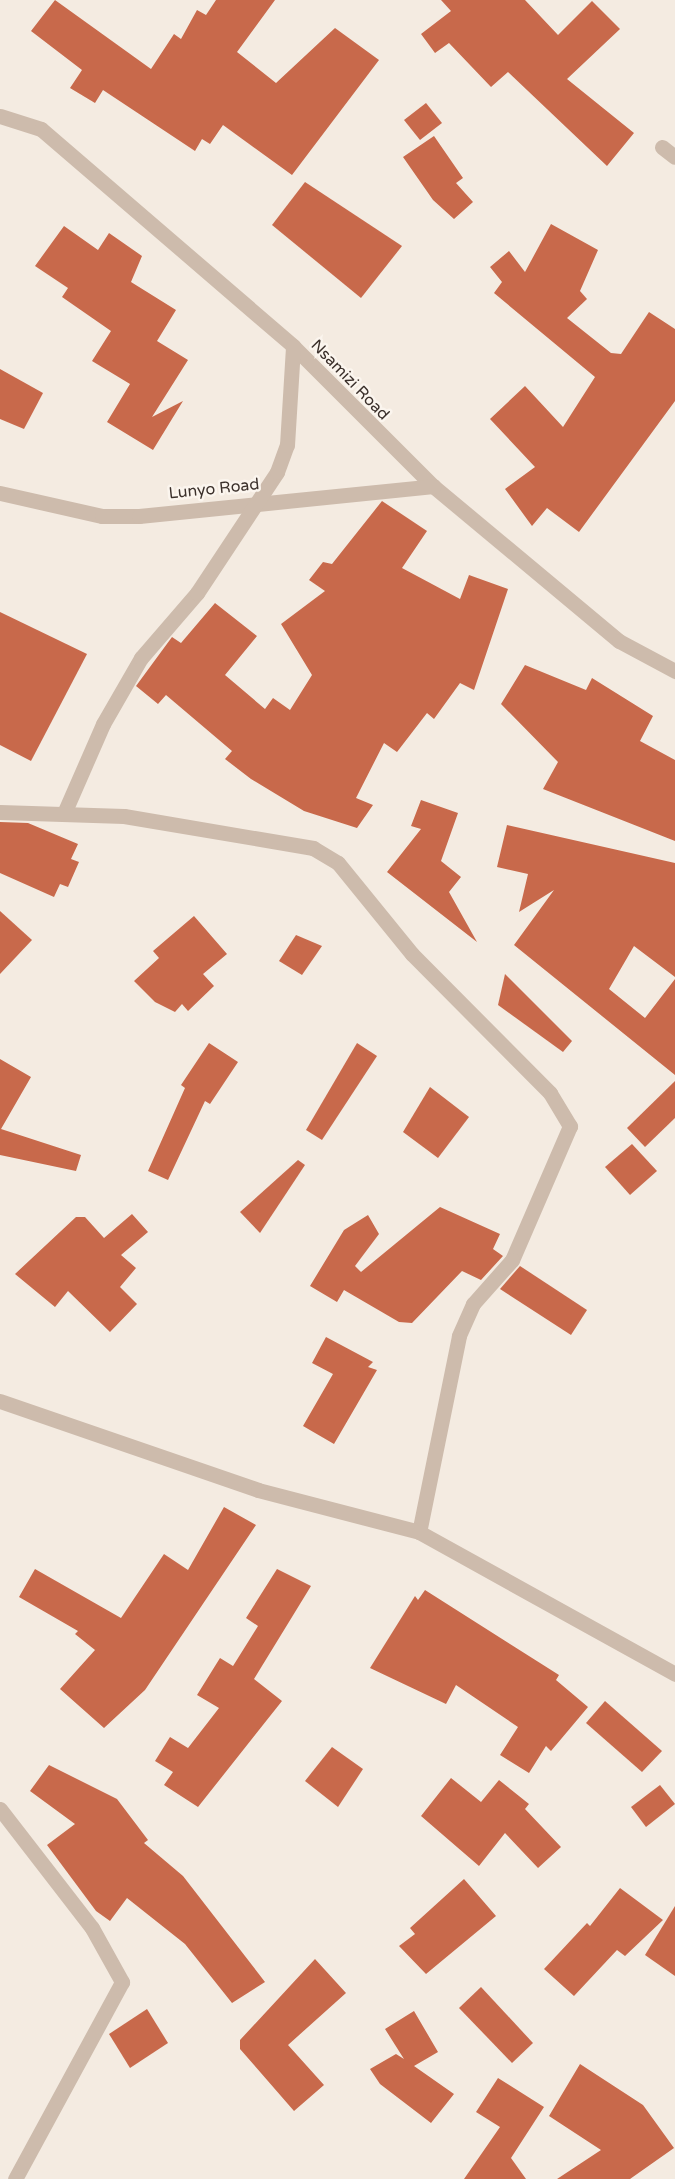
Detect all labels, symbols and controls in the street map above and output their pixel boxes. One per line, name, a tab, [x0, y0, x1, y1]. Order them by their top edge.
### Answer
street label: Nsamizi Road	[307, 336, 393, 424]
street label: Lunyo Road	[168, 475, 260, 503]

